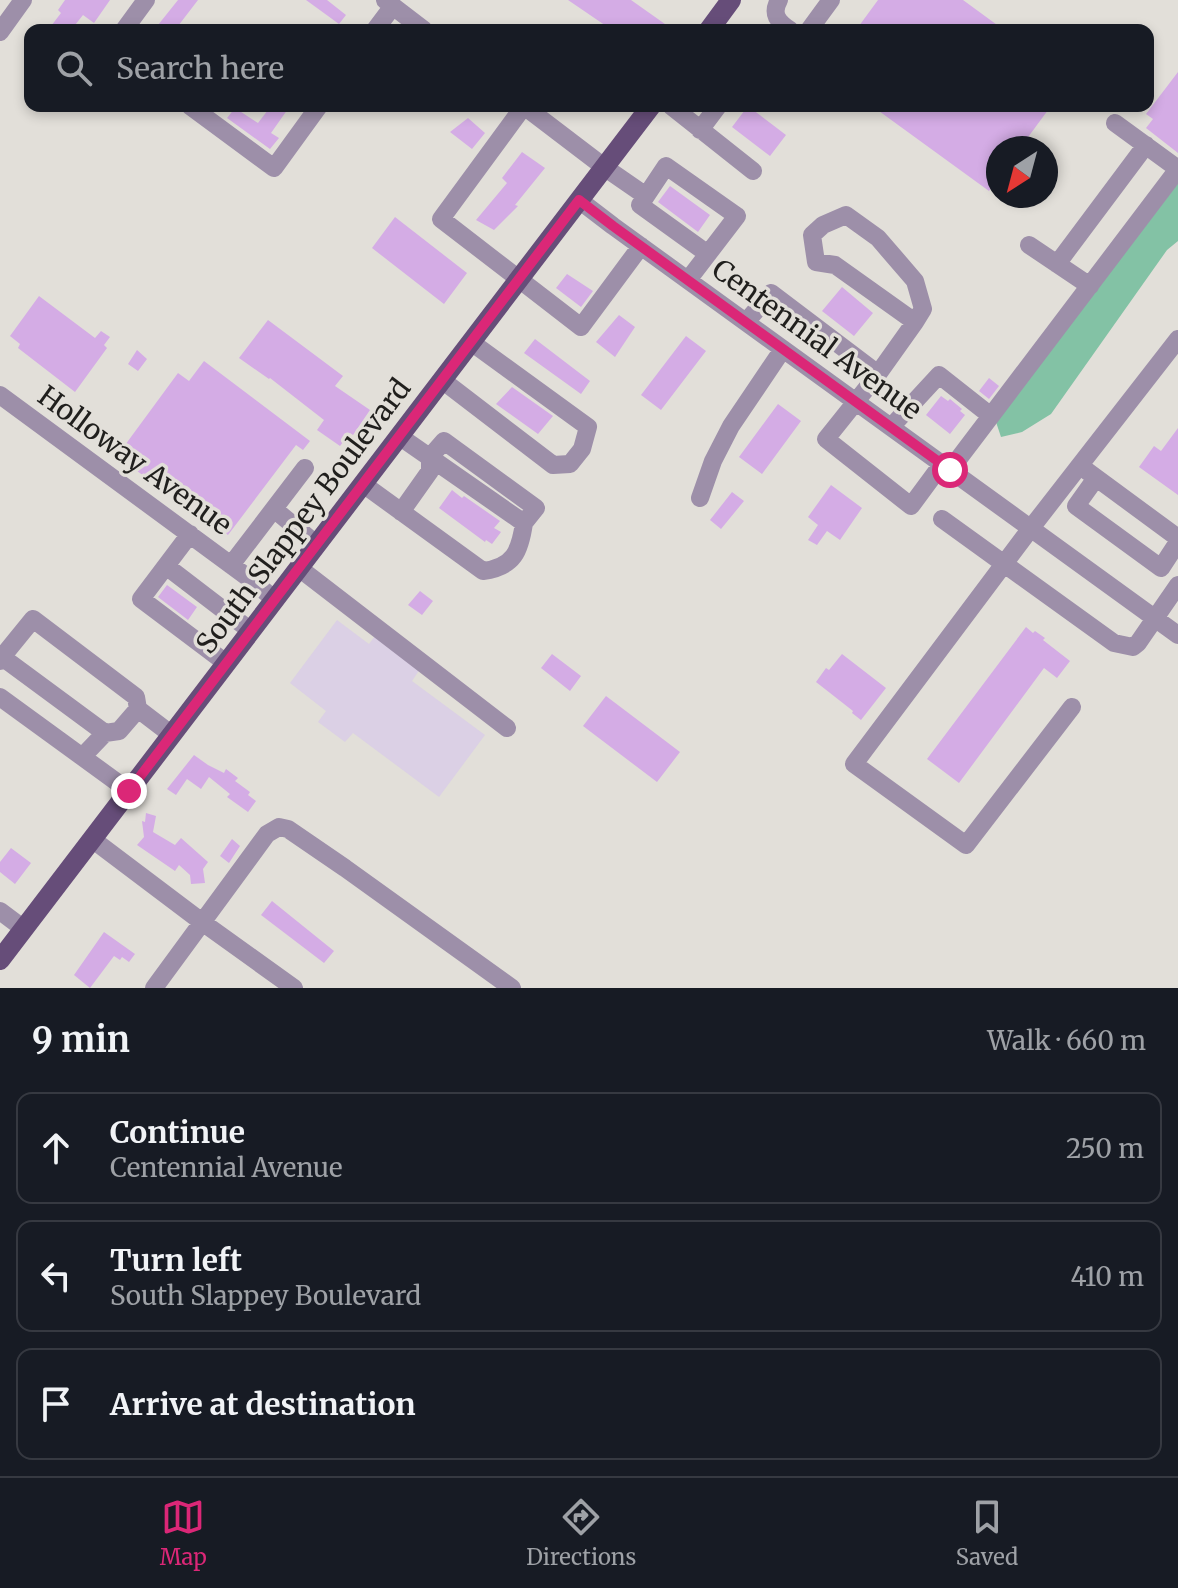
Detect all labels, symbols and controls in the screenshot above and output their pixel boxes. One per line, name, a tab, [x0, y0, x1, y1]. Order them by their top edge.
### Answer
search box	[24, 24, 1154, 112]
icon: search	[52, 46, 96, 90]
text: Search here	[116, 49, 284, 87]
north arrow	[986, 136, 1058, 208]
street label: Centennial Avenue	[705, 251, 929, 427]
street label: South Slappey Boulevard	[188, 371, 418, 661]
street label: Holloway Avenue	[31, 378, 239, 542]
route start	[932, 452, 968, 488]
route end	[111, 773, 147, 809]
text: 9 min	[32, 1019, 130, 1061]
text: Walk · 660 m	[987, 1024, 1146, 1057]
text: Continue	[110, 1113, 245, 1151]
icon: ahead	[34, 1126, 78, 1170]
text: 250 m	[1066, 1132, 1144, 1165]
text: Centennial Avenue	[110, 1151, 343, 1184]
text: Turn left	[110, 1241, 242, 1279]
icon: left	[34, 1254, 78, 1298]
text: 410 m	[1070, 1260, 1144, 1293]
text: South Slappey Boulevard	[110, 1279, 421, 1312]
icon: arrive	[34, 1382, 78, 1426]
text: Arrive at destination	[110, 1385, 416, 1423]
tab: Map	[160, 1495, 207, 1571]
tab: Directions	[526, 1495, 636, 1571]
tab: Saved	[956, 1495, 1018, 1571]

